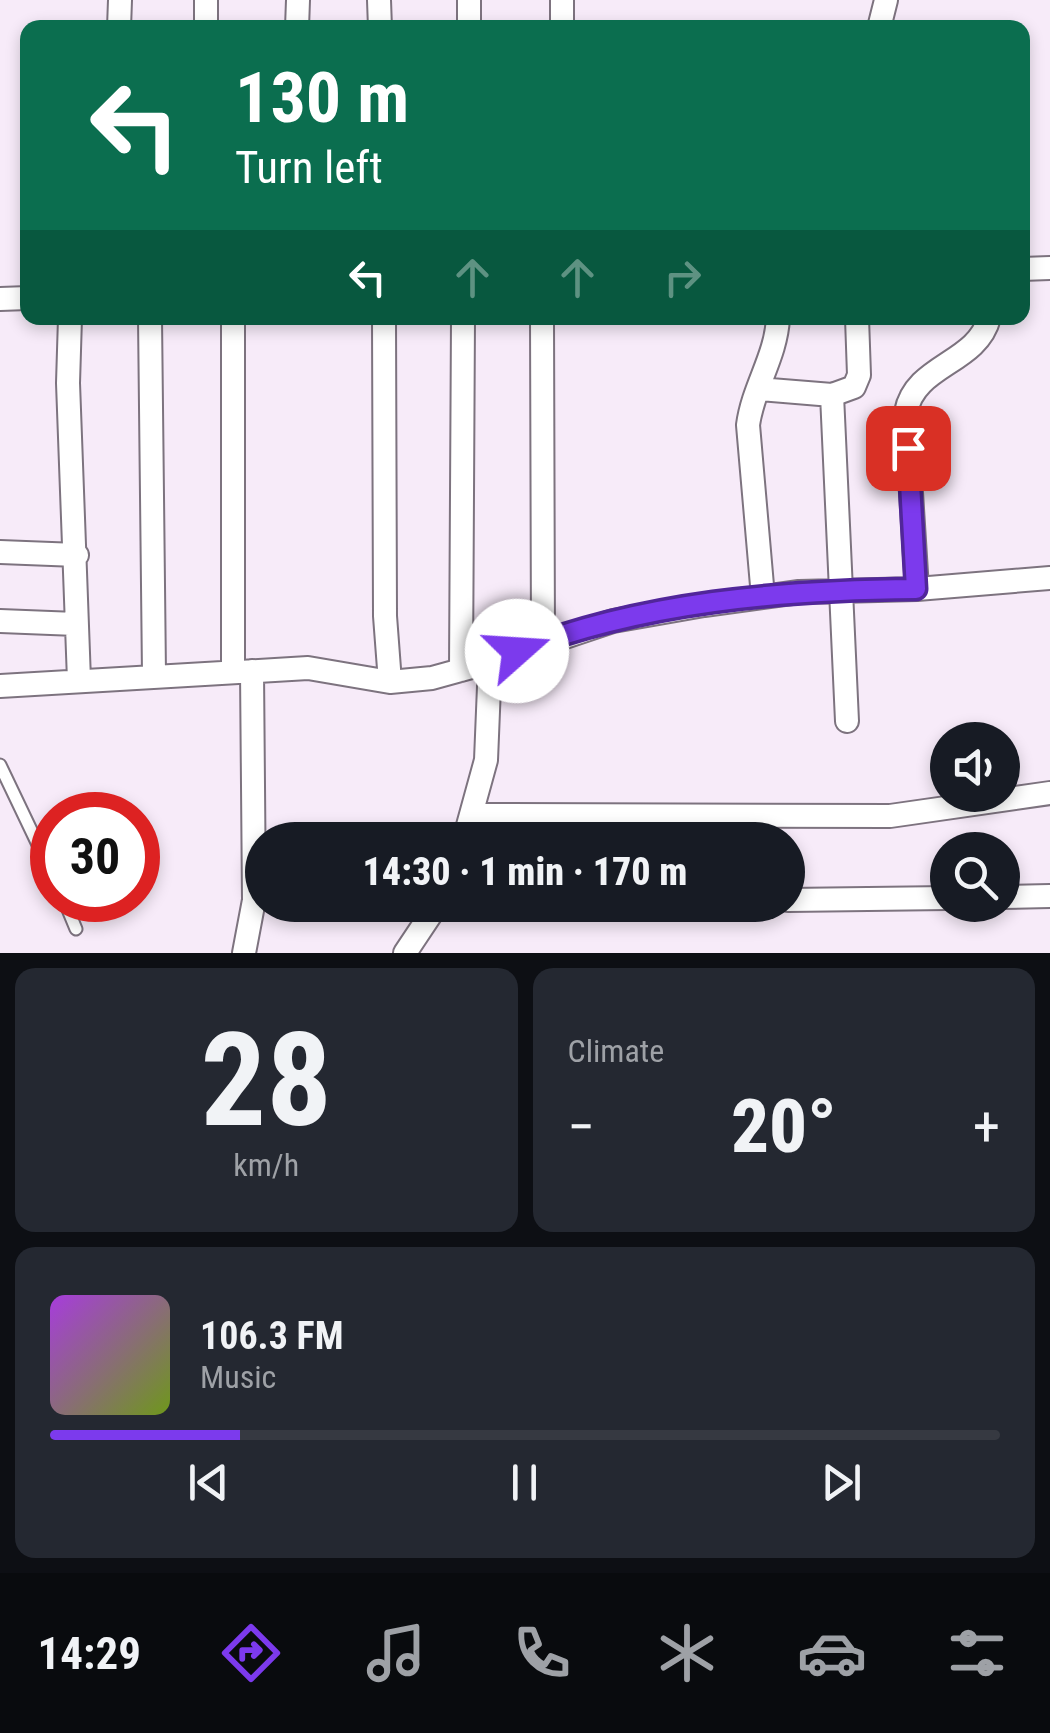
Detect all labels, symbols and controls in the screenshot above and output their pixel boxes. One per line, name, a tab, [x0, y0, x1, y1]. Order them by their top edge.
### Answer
text: 130 m	[235, 57, 409, 139]
icon: left	[70, 60, 200, 190]
text: Turn left	[235, 141, 383, 194]
icon: left	[340, 250, 395, 305]
icon: ahead	[445, 250, 500, 305]
icon: ahead	[550, 250, 605, 305]
icon: right	[655, 250, 710, 305]
pin	[866, 406, 951, 491]
icon: arrive	[881, 421, 936, 476]
position arrow	[465, 599, 569, 703]
map controls	[930, 722, 1020, 922]
button: sound	[930, 722, 1020, 812]
speed limit sign: 30	[30, 792, 160, 922]
button: search	[930, 832, 1020, 922]
text: 14:30 · 1 min · 170 m	[363, 850, 687, 894]
text: 28	[201, 1004, 332, 1157]
text: Climate	[568, 1032, 664, 1070]
text: 20°	[731, 1082, 837, 1170]
text: −	[568, 1095, 595, 1159]
text: +	[973, 1095, 1000, 1159]
text: km/h	[233, 1146, 299, 1184]
text: 106.3 FM	[200, 1314, 344, 1358]
text: Music	[200, 1358, 276, 1396]
icon: previous	[181, 1455, 236, 1510]
icon: pause	[497, 1455, 552, 1510]
icon: next	[814, 1455, 869, 1510]
icon: directions	[216, 1618, 286, 1688]
icon: music	[361, 1618, 431, 1688]
icon: phone	[507, 1618, 577, 1688]
icon: climate	[652, 1618, 722, 1688]
icon: car	[797, 1618, 867, 1688]
icon: filters	[942, 1618, 1012, 1688]
text: 14:29	[38, 1627, 141, 1680]

